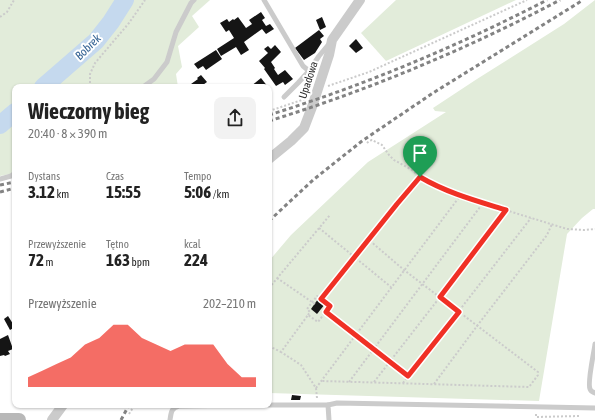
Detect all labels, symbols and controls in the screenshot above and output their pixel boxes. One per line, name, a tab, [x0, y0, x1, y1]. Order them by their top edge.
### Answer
water label: Bobrek	[72, 31, 104, 63]
street label: Upadowa	[296, 60, 320, 100]
button: share	[214, 97, 256, 139]
text: Wieczorny bieg	[28, 98, 149, 124]
text: 20:40 · 8 × 390 m	[28, 126, 107, 141]
pin	[403, 136, 437, 177]
icon: arrive	[409, 142, 431, 164]
text: Dystans	[28, 170, 60, 182]
text: Czas	[106, 170, 124, 182]
text: Tempo	[184, 170, 211, 182]
text: 3.12	[28, 182, 55, 202]
text: 15:55	[106, 182, 141, 202]
text: 5:06	[184, 182, 211, 202]
text: km	[55, 188, 69, 200]
text: /km	[211, 188, 229, 200]
text: Przewyższenie	[28, 238, 86, 250]
text: Tętno	[106, 238, 129, 250]
text: kcal	[184, 238, 201, 250]
text: 72	[28, 250, 44, 270]
text: 163	[106, 250, 130, 270]
text: 224	[184, 250, 208, 270]
text: m	[44, 256, 53, 268]
text: bpm	[130, 256, 150, 268]
text: Przewyższenie	[28, 296, 97, 311]
text: 202–210 m	[203, 296, 256, 311]

